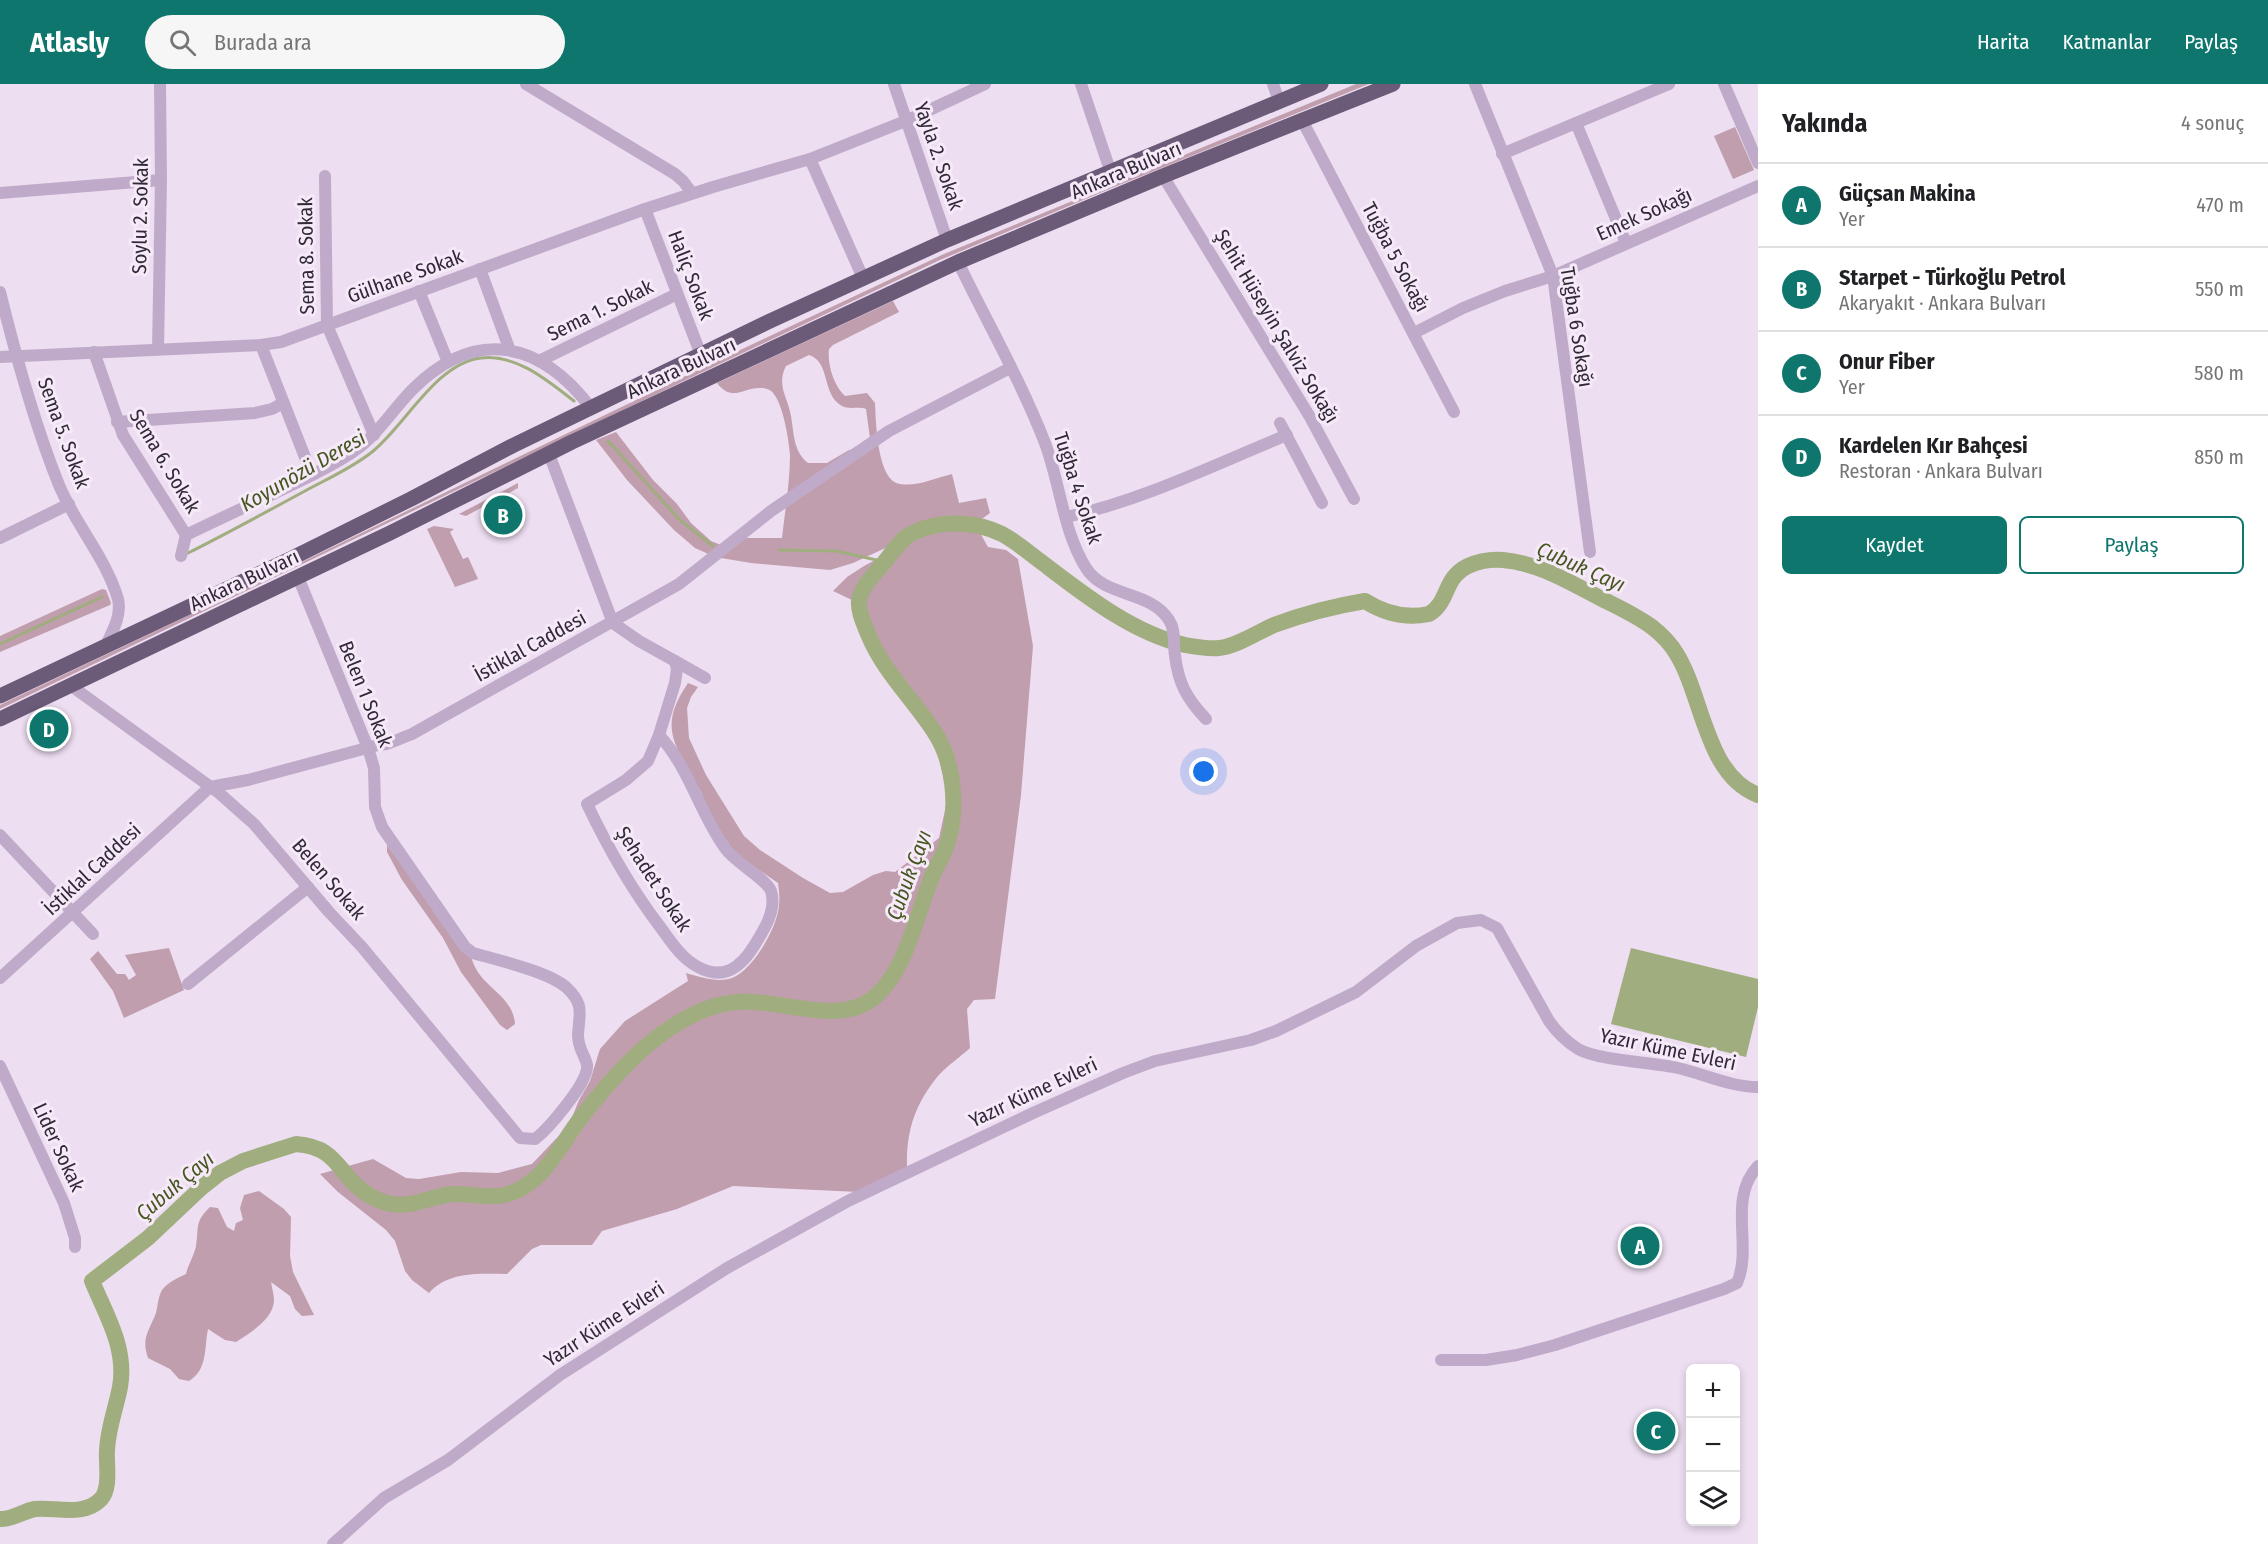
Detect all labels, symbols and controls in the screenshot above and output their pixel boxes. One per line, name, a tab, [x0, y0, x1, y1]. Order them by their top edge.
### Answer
search box	[145, 15, 565, 69]
text: Atlasly	[30, 26, 109, 59]
icon: search	[166, 26, 199, 59]
text: Burada ara	[214, 29, 312, 56]
text: Harita	[1977, 29, 2030, 55]
text: Katmanlar	[2063, 29, 2151, 55]
text: Paylaş	[2184, 29, 2238, 55]
street label: Yayla 2. Sokak	[909, 99, 969, 214]
text: Yakında	[1782, 108, 1867, 139]
text: 4 sonuç	[2181, 111, 2244, 135]
street label: Ankara Bulvarı	[1067, 136, 1185, 204]
street label: Soylu 2. Sokak	[127, 157, 153, 274]
text: Güçsan Makina	[1839, 180, 1976, 207]
street label: Emek Sokağı	[1593, 182, 1695, 246]
text: A	[1796, 193, 1807, 217]
text: 470 m	[2196, 193, 2244, 217]
street label: Sema 8. Sokak	[293, 197, 319, 315]
street label: Tuğba 5 Sokağı	[1357, 198, 1435, 316]
text: Yer	[1839, 207, 1865, 231]
street label: Şehit Hüseyin Şalviz Sokağı	[1209, 225, 1344, 428]
street label: Haliç Sokak	[663, 227, 719, 324]
street label: Gülhane Sokak	[344, 244, 467, 308]
text: Starpet - Türkoğlu Petrol	[1839, 264, 2066, 291]
street label: Tuğba 6 Sokağı	[1556, 265, 1598, 389]
street label: Sema 1. Sokak	[543, 274, 658, 346]
text: B	[1796, 277, 1807, 301]
text: 550 m	[2195, 277, 2244, 301]
text: Akaryakıt · Ankara Bulvarı	[1839, 291, 2046, 315]
street label: Ankara Bulvarı	[623, 332, 739, 404]
text: Onur Fiber	[1839, 348, 1934, 375]
text: C	[1796, 361, 1807, 385]
text: 580 m	[2194, 361, 2244, 385]
street label: Sema 5. Sokak	[33, 374, 95, 492]
text: Yer	[1839, 375, 1865, 399]
street label: Sema 6. Sokak	[125, 405, 206, 518]
water label: Koyunözü Deresi	[236, 424, 371, 517]
street label: Tuğba 4 Sokak	[1049, 429, 1108, 548]
text: Kardelen Kır Bahçesi	[1839, 432, 2028, 459]
text: D	[1796, 445, 1807, 469]
text: 850 m	[2194, 445, 2244, 469]
text: Restoran · Ankara Bulvarı	[1839, 459, 2043, 483]
pin: B	[484, 492, 522, 538]
button: Kaydet	[1782, 516, 2007, 574]
button: Paylaş	[2019, 516, 2244, 574]
water label: Çubuk Çayı	[1533, 536, 1629, 598]
street label: Ankara Bulvarı	[186, 544, 302, 616]
street label: İstiklal Caddesi	[470, 605, 590, 687]
street label: Belen 1 Sokak	[334, 637, 398, 751]
pin: D	[29, 706, 68, 752]
your location	[1189, 757, 1218, 786]
street label: İstiklal Caddesi	[38, 818, 146, 920]
street label: Şehadet Sokak	[610, 822, 697, 937]
water label: Çubuk Çayı	[881, 826, 937, 924]
street label: Belen Sokak	[287, 834, 371, 925]
street label: Yazır Küme Evleri	[1598, 1023, 1738, 1075]
street label: Yazır Küme Evleri	[965, 1052, 1101, 1132]
street label: Lider Sokak	[28, 1099, 90, 1196]
water label: Çubuk Çayı	[131, 1146, 219, 1226]
pin: A	[1620, 1224, 1660, 1268]
street label: Yazır Küme Evleri	[539, 1276, 669, 1372]
map controls	[1686, 1364, 1740, 1526]
button: +	[1686, 1364, 1740, 1418]
pin: C	[1636, 1408, 1676, 1454]
button: −	[1686, 1418, 1740, 1472]
button: layers	[1686, 1472, 1740, 1526]

